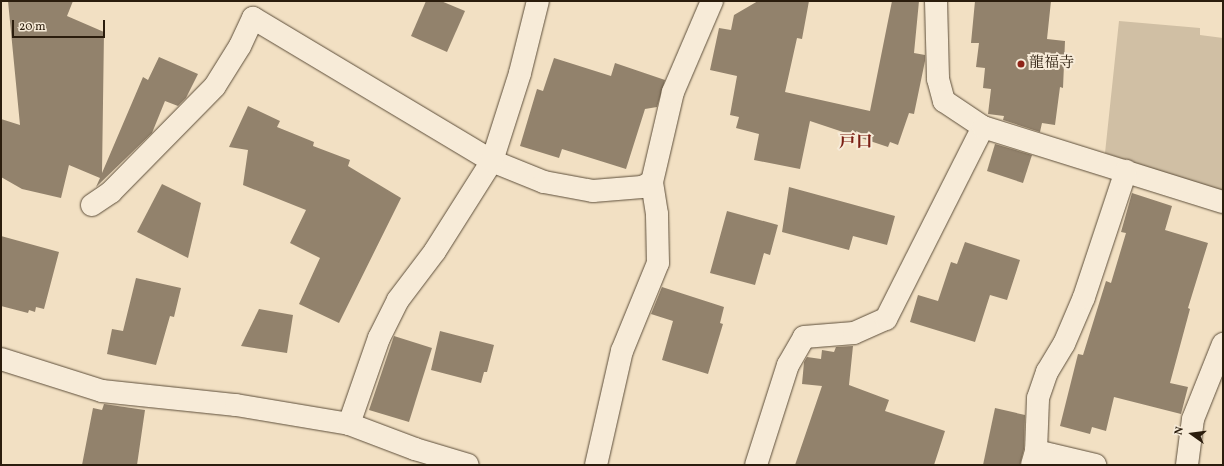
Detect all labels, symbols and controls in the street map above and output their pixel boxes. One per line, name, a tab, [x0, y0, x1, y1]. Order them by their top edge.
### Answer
scale bar	[14, 12, 107, 38]
text: 20 m	[19, 19, 46, 35]
place label: 龍福寺	[1029, 55, 1074, 73]
marker: 龍福寺	[1016, 59, 1026, 69]
district label: 戸口	[839, 133, 873, 153]
north arrow	[1172, 414, 1212, 454]
text: N	[1172, 425, 1188, 437]

